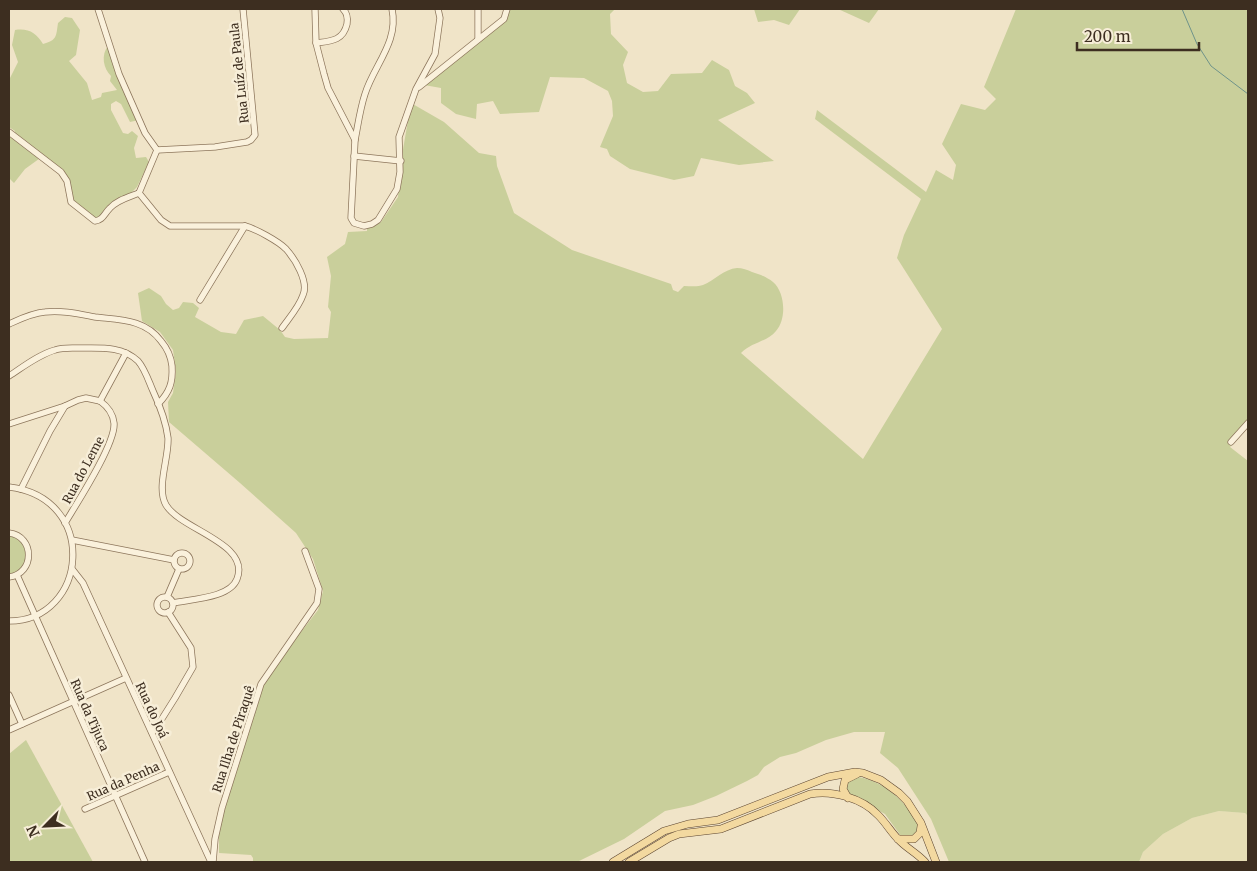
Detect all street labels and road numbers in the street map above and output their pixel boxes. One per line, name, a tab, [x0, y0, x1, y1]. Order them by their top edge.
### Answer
street label: Rua Luíz de Paula	[226, 21, 252, 124]
street label: Rua do Leme	[59, 434, 107, 506]
street label: Rua da Tijuca	[67, 677, 113, 754]
street label: Rua do Joá	[133, 680, 172, 741]
street label: Rua Ilha de Piraquê	[209, 684, 257, 794]
street label: Rua da Penha	[84, 758, 162, 804]

